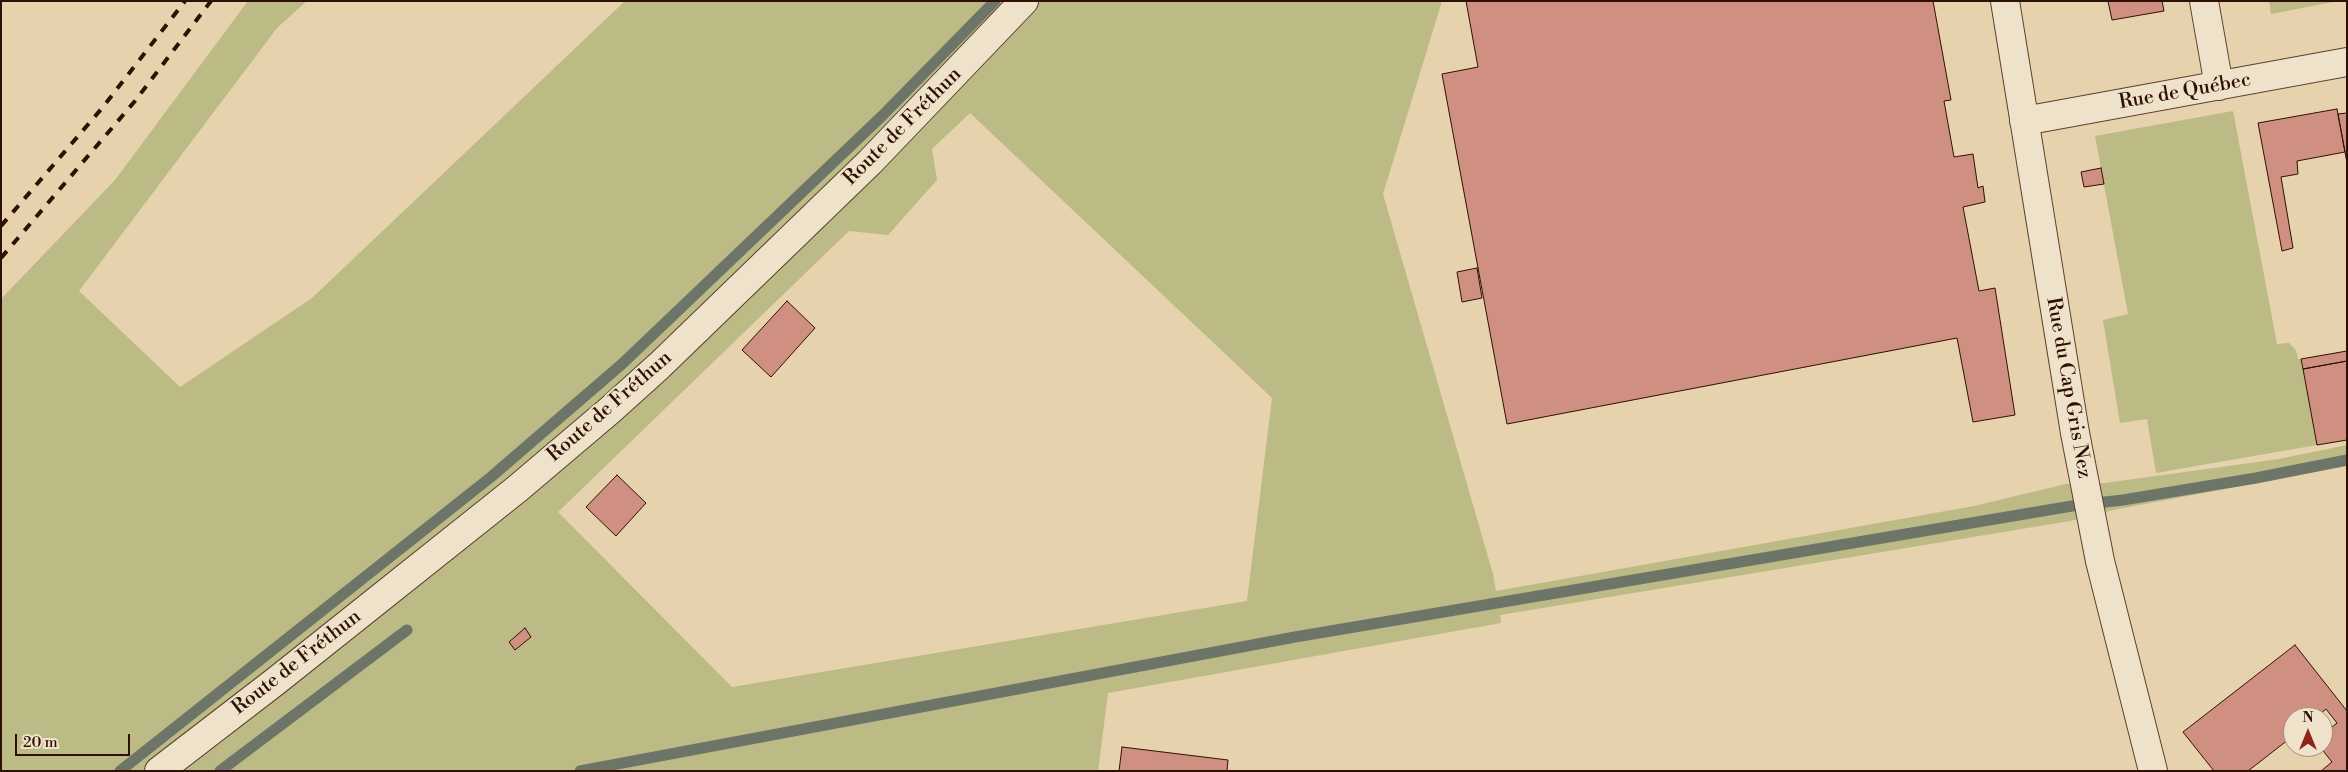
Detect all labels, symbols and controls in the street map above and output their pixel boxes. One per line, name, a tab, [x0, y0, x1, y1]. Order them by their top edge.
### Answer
street label: Route de Fréthun	[839, 63, 967, 191]
street label: Rue de Québec	[2117, 69, 2253, 115]
street label: Rue du Cap Gris Nez	[2040, 296, 2096, 480]
street label: Route de Fréthun	[543, 346, 677, 468]
street label: Route de Fréthun	[228, 605, 366, 721]
north arrow	[2283, 707, 2333, 757]
text: N	[2302, 709, 2314, 727]
scale bar	[18, 724, 132, 756]
text: 20 m	[23, 733, 58, 752]

